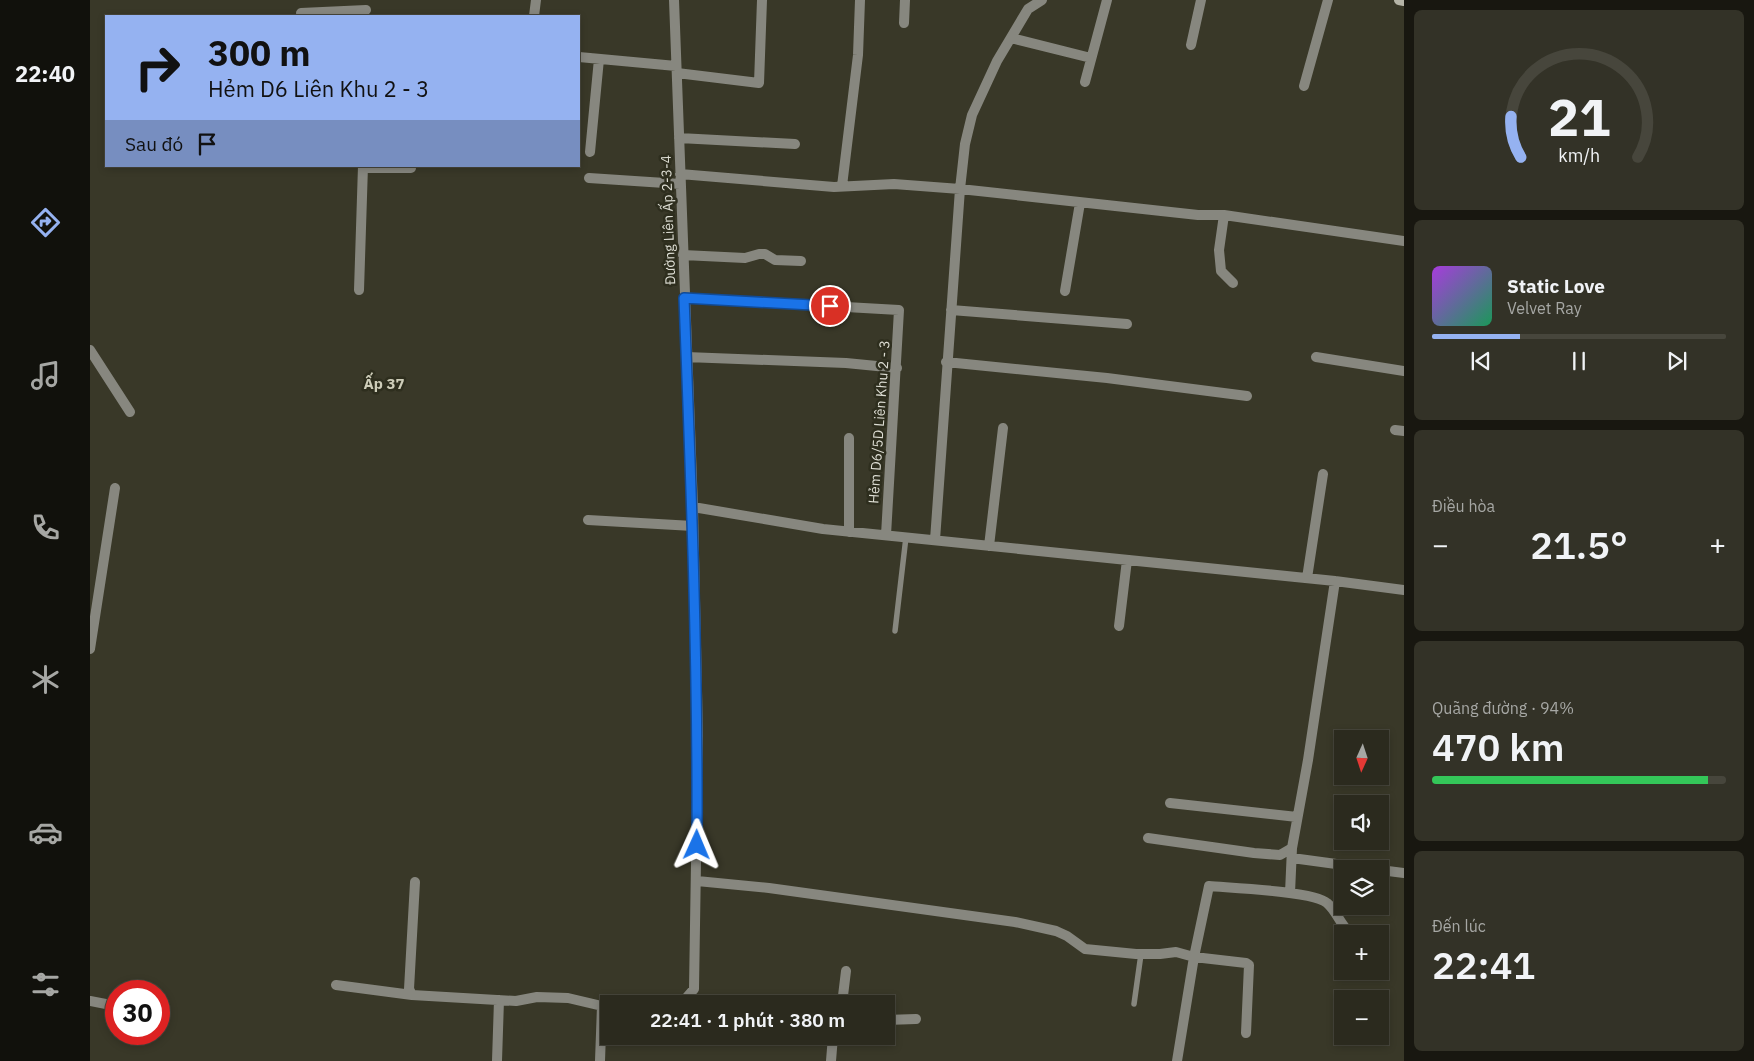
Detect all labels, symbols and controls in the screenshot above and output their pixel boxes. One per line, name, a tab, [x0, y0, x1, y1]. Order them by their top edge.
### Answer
text: 300 m	[208, 30, 311, 76]
icon: right	[125, 35, 190, 100]
text: 22:40	[15, 59, 75, 88]
text: Hẻm D6 Liên Khu 2 - 3	[208, 74, 429, 103]
text: 21	[1548, 83, 1610, 150]
icon: arrive	[193, 130, 221, 158]
text: Sau đó	[125, 132, 183, 156]
text: km/h	[1558, 144, 1600, 167]
street label: Đường Liên Ấp 2-3-4	[654, 155, 679, 285]
icon: directions	[28, 205, 63, 240]
text: Static Love	[1507, 274, 1605, 298]
pin	[809, 285, 851, 327]
icon: arrive	[816, 292, 844, 320]
text: Velvet Ray	[1507, 298, 1582, 318]
street label: Hẻm D6/5D Liên Khu 2 - 3	[864, 340, 894, 504]
icon: previous	[1467, 347, 1495, 375]
icon: pause	[1565, 347, 1593, 375]
icon: next	[1663, 347, 1691, 375]
icon: music	[28, 358, 63, 393]
district label: Ấp 37	[364, 372, 404, 393]
text: Điều hòa	[1432, 496, 1495, 516]
icon: phone	[28, 510, 63, 545]
text: 21.5°	[1530, 520, 1628, 569]
text: −	[1432, 526, 1449, 563]
text: +	[1709, 526, 1726, 563]
icon: climate	[28, 662, 63, 697]
text: Quãng đường · 94%	[1432, 698, 1574, 718]
text: 470 km	[1432, 722, 1564, 771]
north arrow	[1334, 730, 1389, 785]
map controls	[1334, 730, 1389, 1045]
button: sound	[1334, 795, 1389, 850]
icon: car	[28, 815, 63, 850]
position arrow	[670, 818, 722, 870]
button: layers	[1334, 860, 1389, 915]
text: Đến lúc	[1432, 916, 1486, 936]
button: +	[1334, 925, 1389, 980]
text: 22:41	[1432, 940, 1535, 989]
icon: filters	[28, 967, 63, 1002]
speed limit sign: 30	[105, 980, 170, 1045]
button: −	[1334, 990, 1389, 1045]
text: 22:41 · 1 phút · 380 m	[650, 1008, 845, 1032]

